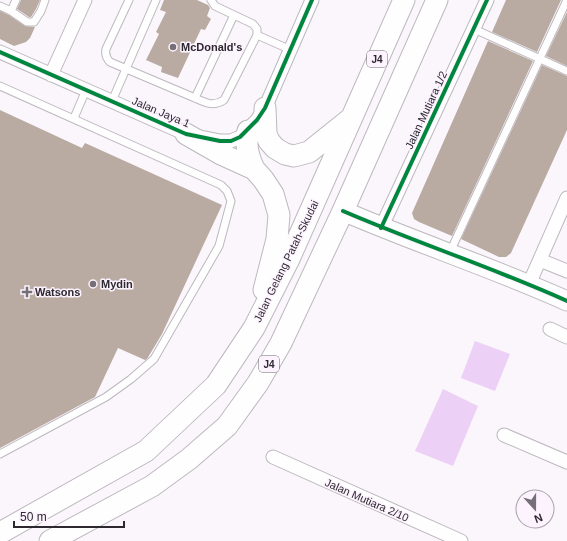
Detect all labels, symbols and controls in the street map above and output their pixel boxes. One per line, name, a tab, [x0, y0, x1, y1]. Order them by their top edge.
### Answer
place label: McDonald's	[181, 41, 242, 53]
marker: McDonald's	[168, 42, 178, 52]
road number: J4	[367, 51, 387, 67]
street label: Jalan Mutiara 1/2	[403, 69, 449, 151]
street label: Jalan Jaya 1	[130, 94, 192, 130]
street label: Jalan Gelang Patah-Skudai	[251, 198, 321, 324]
place label: Mydin	[101, 278, 133, 290]
marker: Mydin	[88, 279, 98, 289]
place label: Watsons	[35, 286, 80, 298]
marker: Watsons	[22, 287, 32, 297]
road number: J4	[259, 356, 279, 372]
street label: Jalan Mutiara 2/10	[323, 476, 411, 524]
north arrow	[515, 489, 555, 529]
scale bar	[14, 503, 124, 529]
text: 50 m	[20, 510, 47, 524]
text: N	[533, 511, 544, 525]

